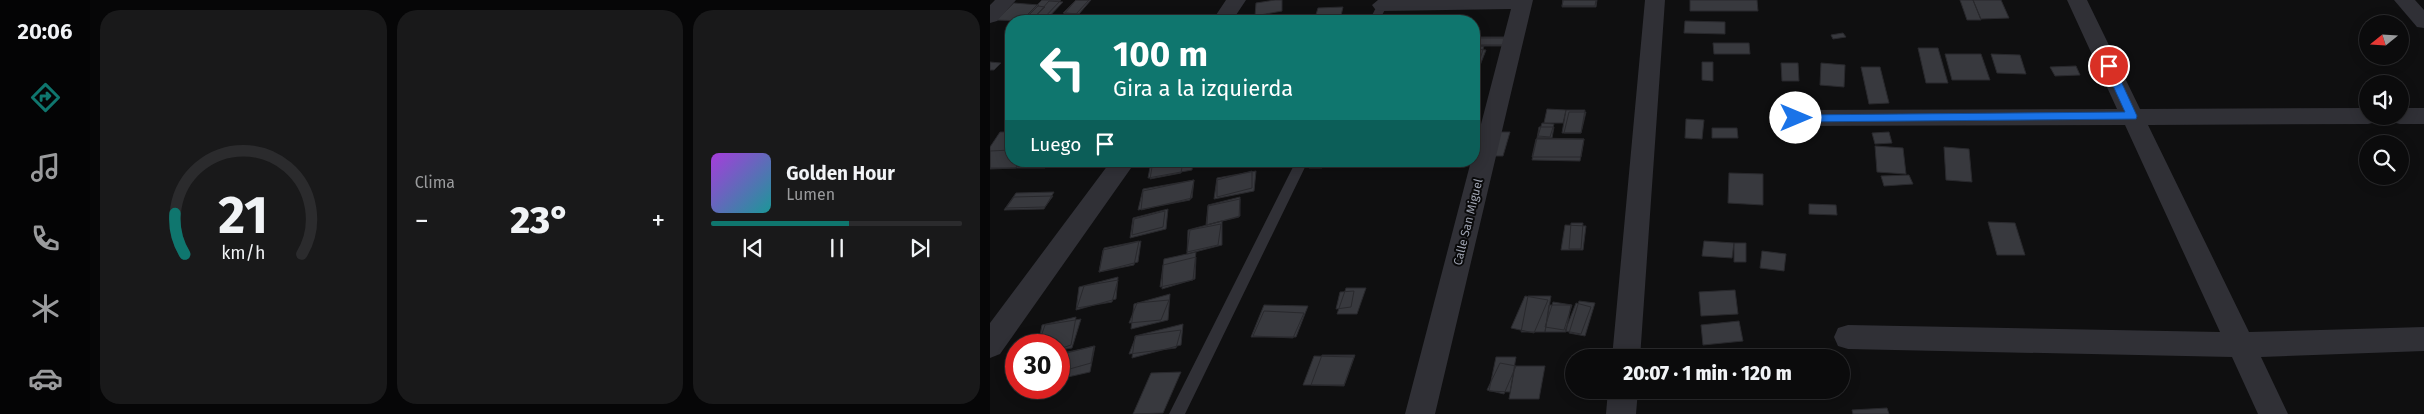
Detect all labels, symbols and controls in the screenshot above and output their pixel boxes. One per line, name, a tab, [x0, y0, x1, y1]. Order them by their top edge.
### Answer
north arrow	[2359, 15, 2409, 65]
map controls	[2359, 15, 2409, 185]
text: 20:06	[18, 18, 72, 45]
text: 100 m	[1113, 33, 1208, 75]
icon: left	[1030, 35, 1095, 100]
pin	[2088, 45, 2130, 87]
icon: arrive	[2095, 52, 2123, 80]
text: Gira a la izquierda	[1113, 75, 1293, 102]
button: sound	[2359, 75, 2409, 125]
icon: directions	[28, 80, 63, 115]
position arrow	[1769, 91, 1821, 143]
icon: arrive	[1091, 130, 1119, 158]
text: Luego	[1030, 133, 1081, 156]
button: search	[2359, 135, 2409, 185]
icon: music	[28, 150, 63, 185]
text: Golden Hour	[786, 162, 895, 185]
text: Clima	[415, 173, 455, 192]
street label: Calle San Miguel	[1450, 177, 1486, 267]
text: 21	[218, 184, 268, 247]
text: Lumen	[786, 185, 835, 204]
text: 23°	[510, 197, 570, 243]
text: −	[415, 204, 429, 237]
text: +	[651, 204, 665, 237]
icon: phone	[28, 221, 63, 256]
icon: previous	[739, 234, 767, 262]
icon: pause	[823, 234, 851, 262]
icon: next	[906, 234, 934, 262]
text: km/h	[221, 242, 265, 264]
icon: climate	[28, 291, 63, 326]
speed limit sign: 30	[1005, 334, 1070, 399]
icon: car	[28, 361, 63, 396]
text: 20:07 · 1 min · 120 m	[1623, 362, 1792, 385]

